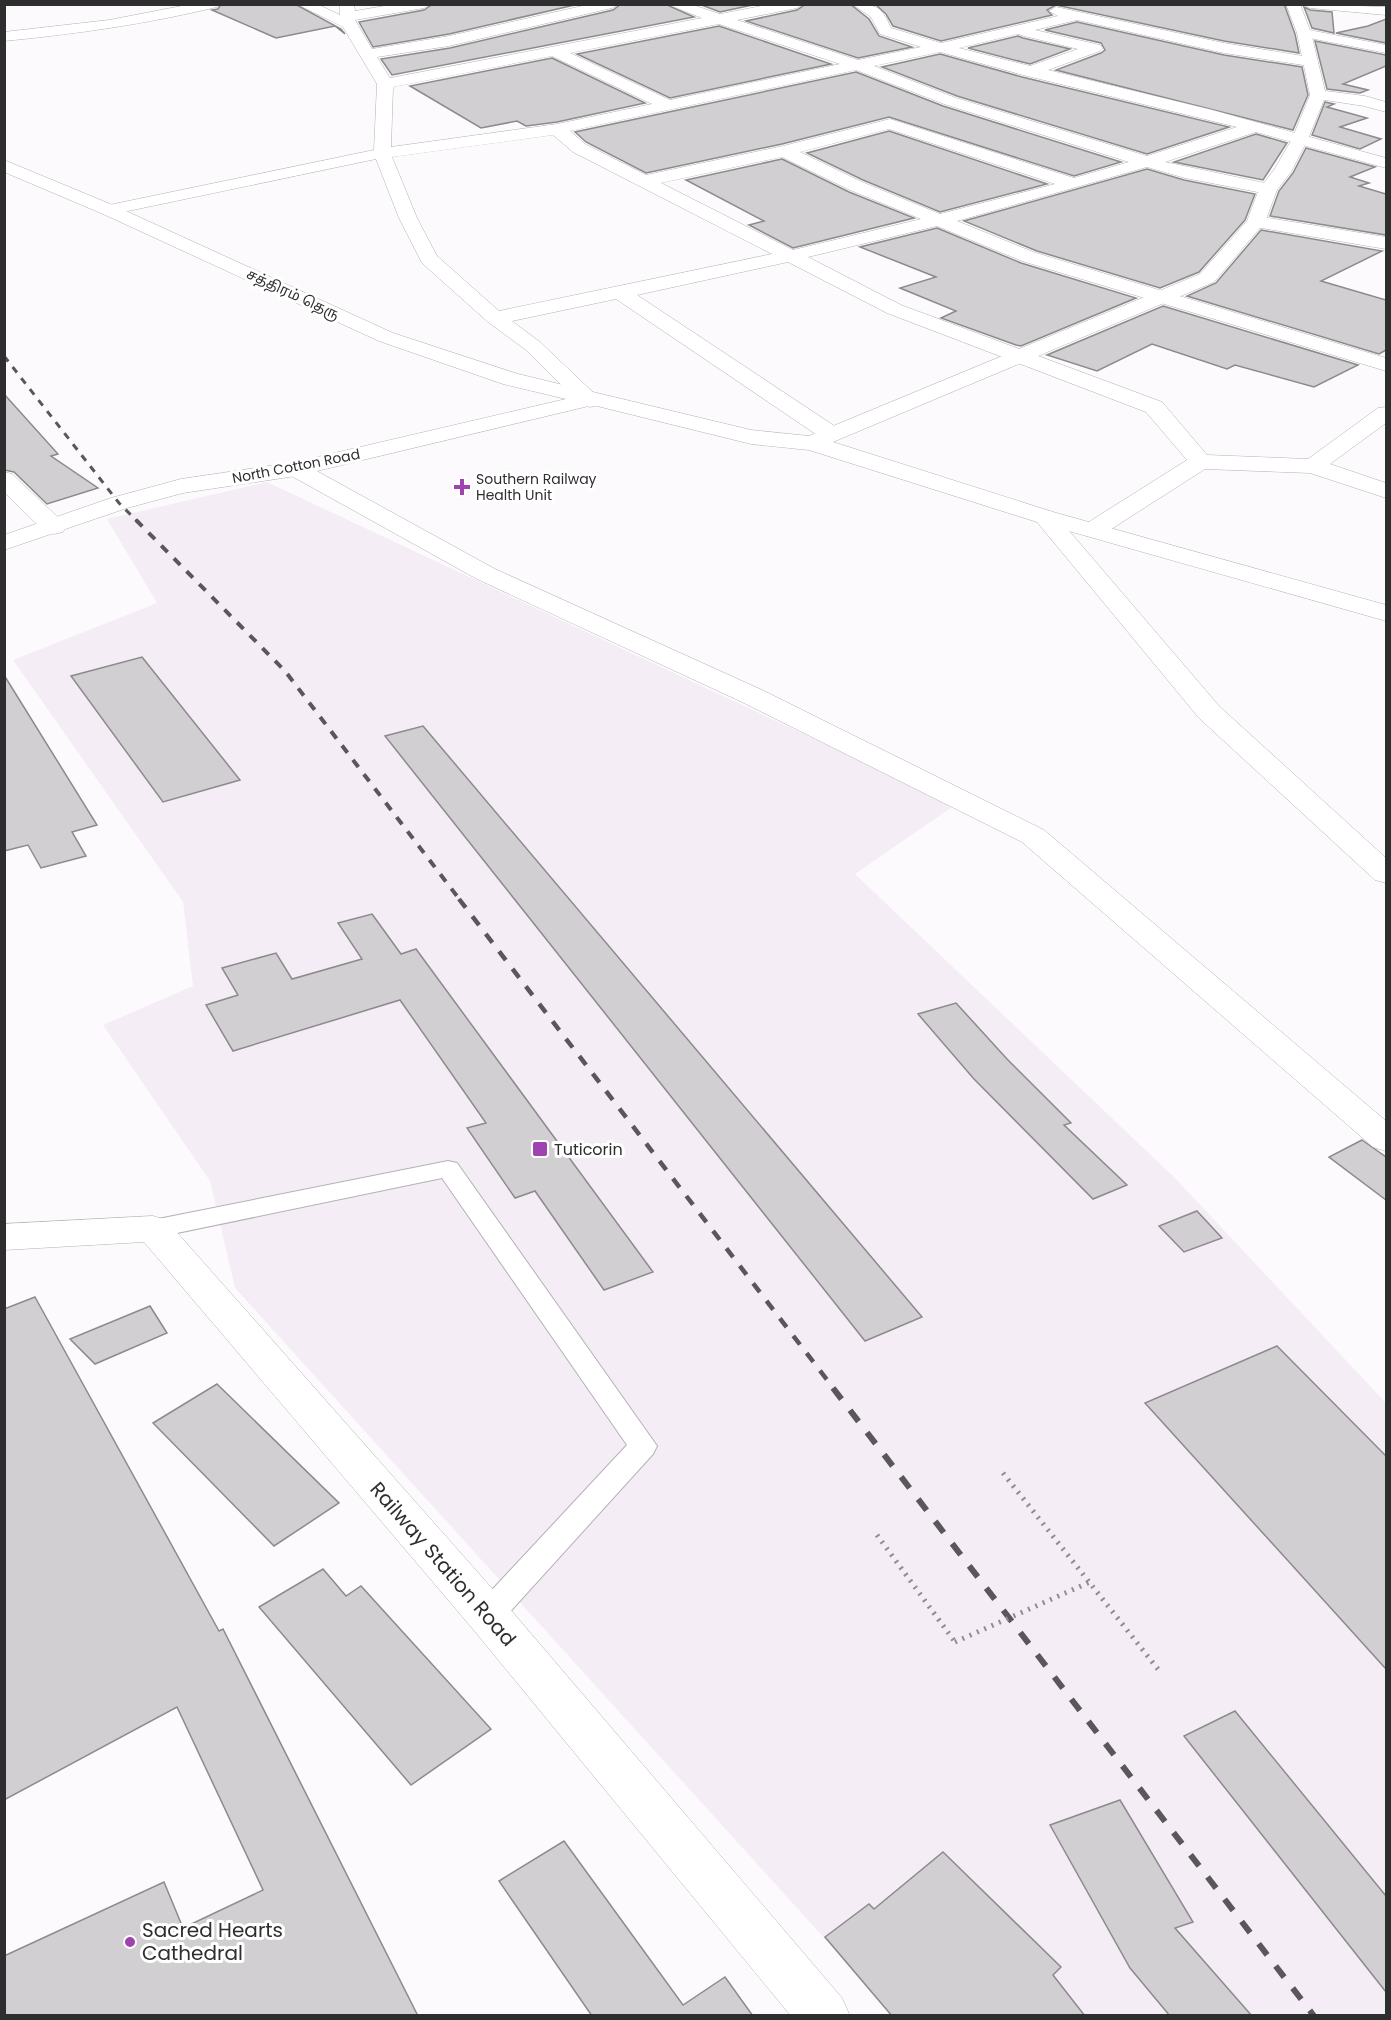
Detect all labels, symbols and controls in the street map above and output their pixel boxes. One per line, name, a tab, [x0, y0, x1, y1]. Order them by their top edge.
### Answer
street label: சத்திரம் தெரு	[243, 264, 343, 324]
street label: North Cotton Road	[230, 444, 362, 488]
place label: Southern Railway Health Unit	[476, 469, 597, 505]
marker: Southern Railway Health Unit	[453, 478, 471, 496]
place label: Tuticorin	[554, 1138, 623, 1161]
marker: Tuticorin	[531, 1140, 549, 1158]
street label: Railway Station Road	[364, 1476, 522, 1652]
place label: Sacred Hearts Cathedral	[142, 1916, 283, 1967]
marker: Sacred Hearts Cathedral	[123, 1935, 137, 1949]

